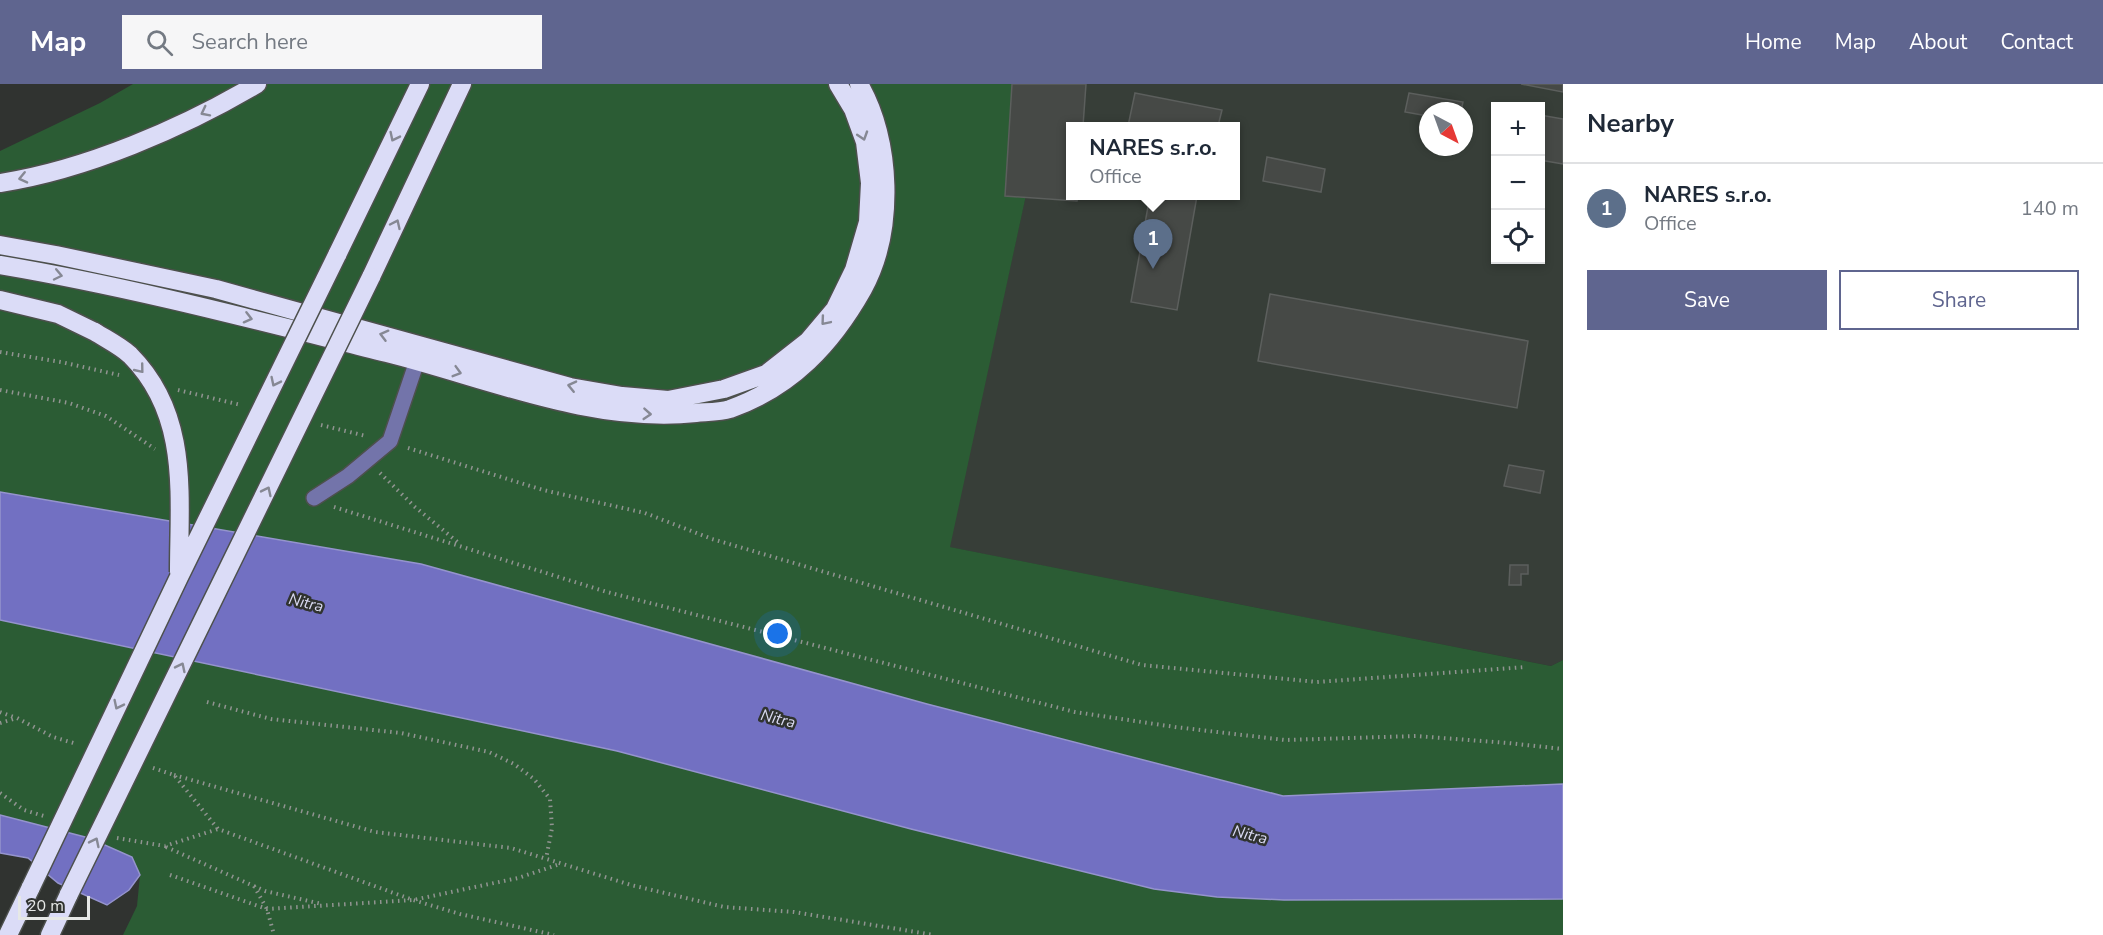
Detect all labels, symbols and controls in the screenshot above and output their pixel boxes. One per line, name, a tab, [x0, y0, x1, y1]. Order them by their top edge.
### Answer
search box	[122, 15, 542, 69]
text: Map	[30, 23, 86, 61]
icon: search	[143, 26, 176, 59]
text: Search here	[191, 27, 308, 57]
text: Home	[1745, 28, 1802, 56]
text: Map	[1835, 28, 1876, 56]
text: About	[1909, 28, 1967, 56]
text: Contact	[2000, 28, 2073, 56]
north arrow	[1419, 102, 1473, 156]
map controls	[1491, 102, 1545, 264]
button: +	[1491, 102, 1545, 156]
one-way arrow	[201, 104, 212, 116]
text: Nearby	[1587, 106, 1674, 141]
popup	[1066, 122, 1240, 200]
one-way arrow	[390, 130, 402, 141]
one-way arrow	[855, 130, 868, 141]
text: NARES s.r.o.	[1089, 133, 1217, 163]
button: −	[1491, 156, 1545, 210]
text: Office	[1089, 163, 1142, 190]
one-way arrow	[18, 171, 28, 184]
text: NARES s.r.o.	[1644, 180, 1772, 210]
text: 1	[1601, 195, 1613, 222]
text: 140 m	[2021, 195, 2079, 222]
button: locate	[1491, 210, 1545, 264]
text: Office	[1644, 210, 1697, 237]
one-way arrow	[388, 219, 400, 230]
pin: 1	[1134, 220, 1172, 269]
one-way arrow	[52, 268, 62, 281]
button: Save	[1587, 270, 1827, 330]
button: Share	[1839, 270, 2079, 330]
one-way arrow	[243, 311, 253, 324]
one-way arrow	[821, 314, 832, 325]
one-way arrow	[379, 330, 390, 342]
one-way arrow	[133, 362, 144, 373]
one-way arrow	[451, 365, 462, 377]
one-way arrow	[270, 376, 282, 387]
one-way arrow	[567, 381, 577, 394]
one-way arrow	[642, 407, 651, 420]
one-way arrow	[259, 487, 271, 498]
water label: Nitra	[286, 588, 326, 618]
your location	[763, 619, 792, 648]
one-way arrow	[174, 662, 186, 673]
one-way arrow	[113, 699, 125, 710]
water label: Nitra	[758, 704, 798, 734]
water label: Nitra	[1230, 820, 1270, 850]
one-way arrow	[88, 837, 100, 848]
scale bar	[18, 893, 90, 920]
text: 20 m	[27, 895, 64, 917]

